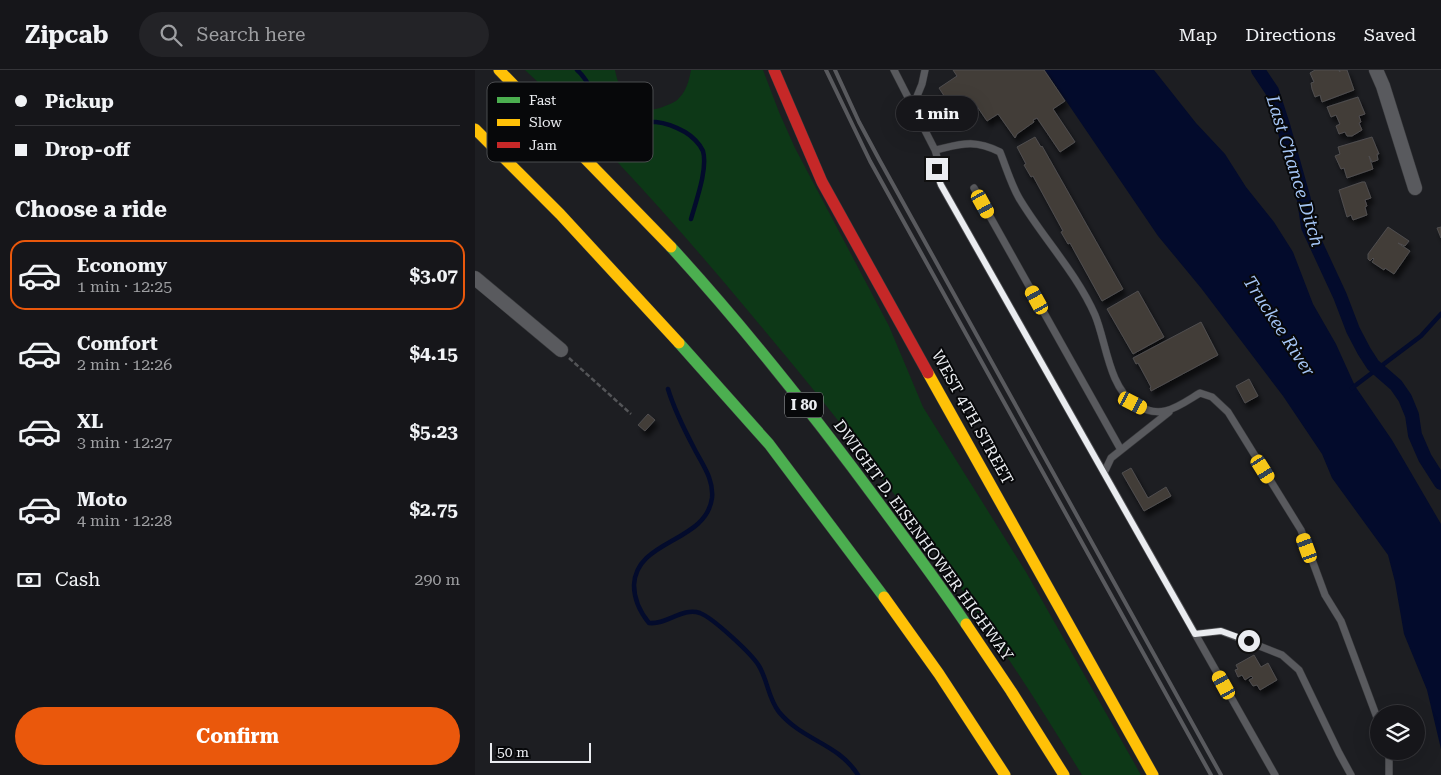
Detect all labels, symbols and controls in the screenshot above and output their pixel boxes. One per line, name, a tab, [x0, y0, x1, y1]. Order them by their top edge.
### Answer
search box	[139, 12, 489, 57]
text: Zipcab	[25, 21, 109, 49]
icon: search	[157, 21, 185, 49]
text: Search here	[197, 23, 305, 46]
text: Map	[1179, 24, 1217, 45]
text: Directions	[1245, 24, 1336, 45]
text: Saved	[1364, 24, 1416, 45]
legend	[487, 82, 653, 162]
text: Pickup	[45, 90, 114, 113]
text: Fast	[529, 92, 556, 108]
water label: Last Chance Ditch	[1262, 92, 1329, 249]
callout: 1 min	[896, 97, 978, 132]
text: 1 min	[915, 104, 959, 123]
text: Slow	[529, 114, 562, 130]
text: Jam	[529, 137, 557, 153]
text: Drop-off	[45, 138, 130, 161]
route end	[926, 158, 948, 180]
car	[969, 187, 996, 221]
text: Choose a ride	[15, 197, 167, 222]
icon: car	[17, 253, 62, 298]
text: Economy	[77, 254, 167, 277]
text: $3.07	[409, 264, 458, 287]
water label: Truckee River	[1239, 271, 1320, 380]
text: 1 min · 12:25	[77, 277, 172, 296]
car	[1023, 283, 1050, 317]
icon: car	[17, 331, 62, 376]
text: Comfort	[77, 332, 158, 355]
text: $4.15	[409, 342, 458, 365]
street label: WEST 4TH STREET	[928, 347, 1018, 488]
text: 2 min · 12:26	[77, 355, 172, 374]
car	[1116, 390, 1149, 416]
road number: I 80	[785, 392, 823, 418]
icon: car	[17, 409, 62, 454]
text: XL	[77, 410, 103, 433]
street label: DWIGHT D. EISENHOWER HIGHWAY	[830, 416, 1017, 664]
text: $5.23	[409, 420, 458, 443]
text: 3 min · 12:27	[77, 433, 172, 452]
car	[1248, 452, 1277, 486]
icon: car	[17, 487, 62, 532]
text: Moto	[77, 488, 127, 511]
text: $2.75	[409, 498, 458, 521]
text: 4 min · 12:28	[77, 511, 172, 530]
car	[1294, 531, 1319, 565]
icon: cash	[15, 566, 43, 594]
text: Cash	[55, 568, 100, 591]
text: 290 m	[414, 570, 460, 589]
route start	[1238, 630, 1260, 652]
car	[1210, 668, 1237, 702]
map controls	[1370, 705, 1425, 760]
button: layers	[1370, 705, 1425, 760]
button: Confirm	[15, 707, 460, 765]
scale bar	[490, 740, 591, 763]
text: 50 m	[497, 744, 529, 760]

